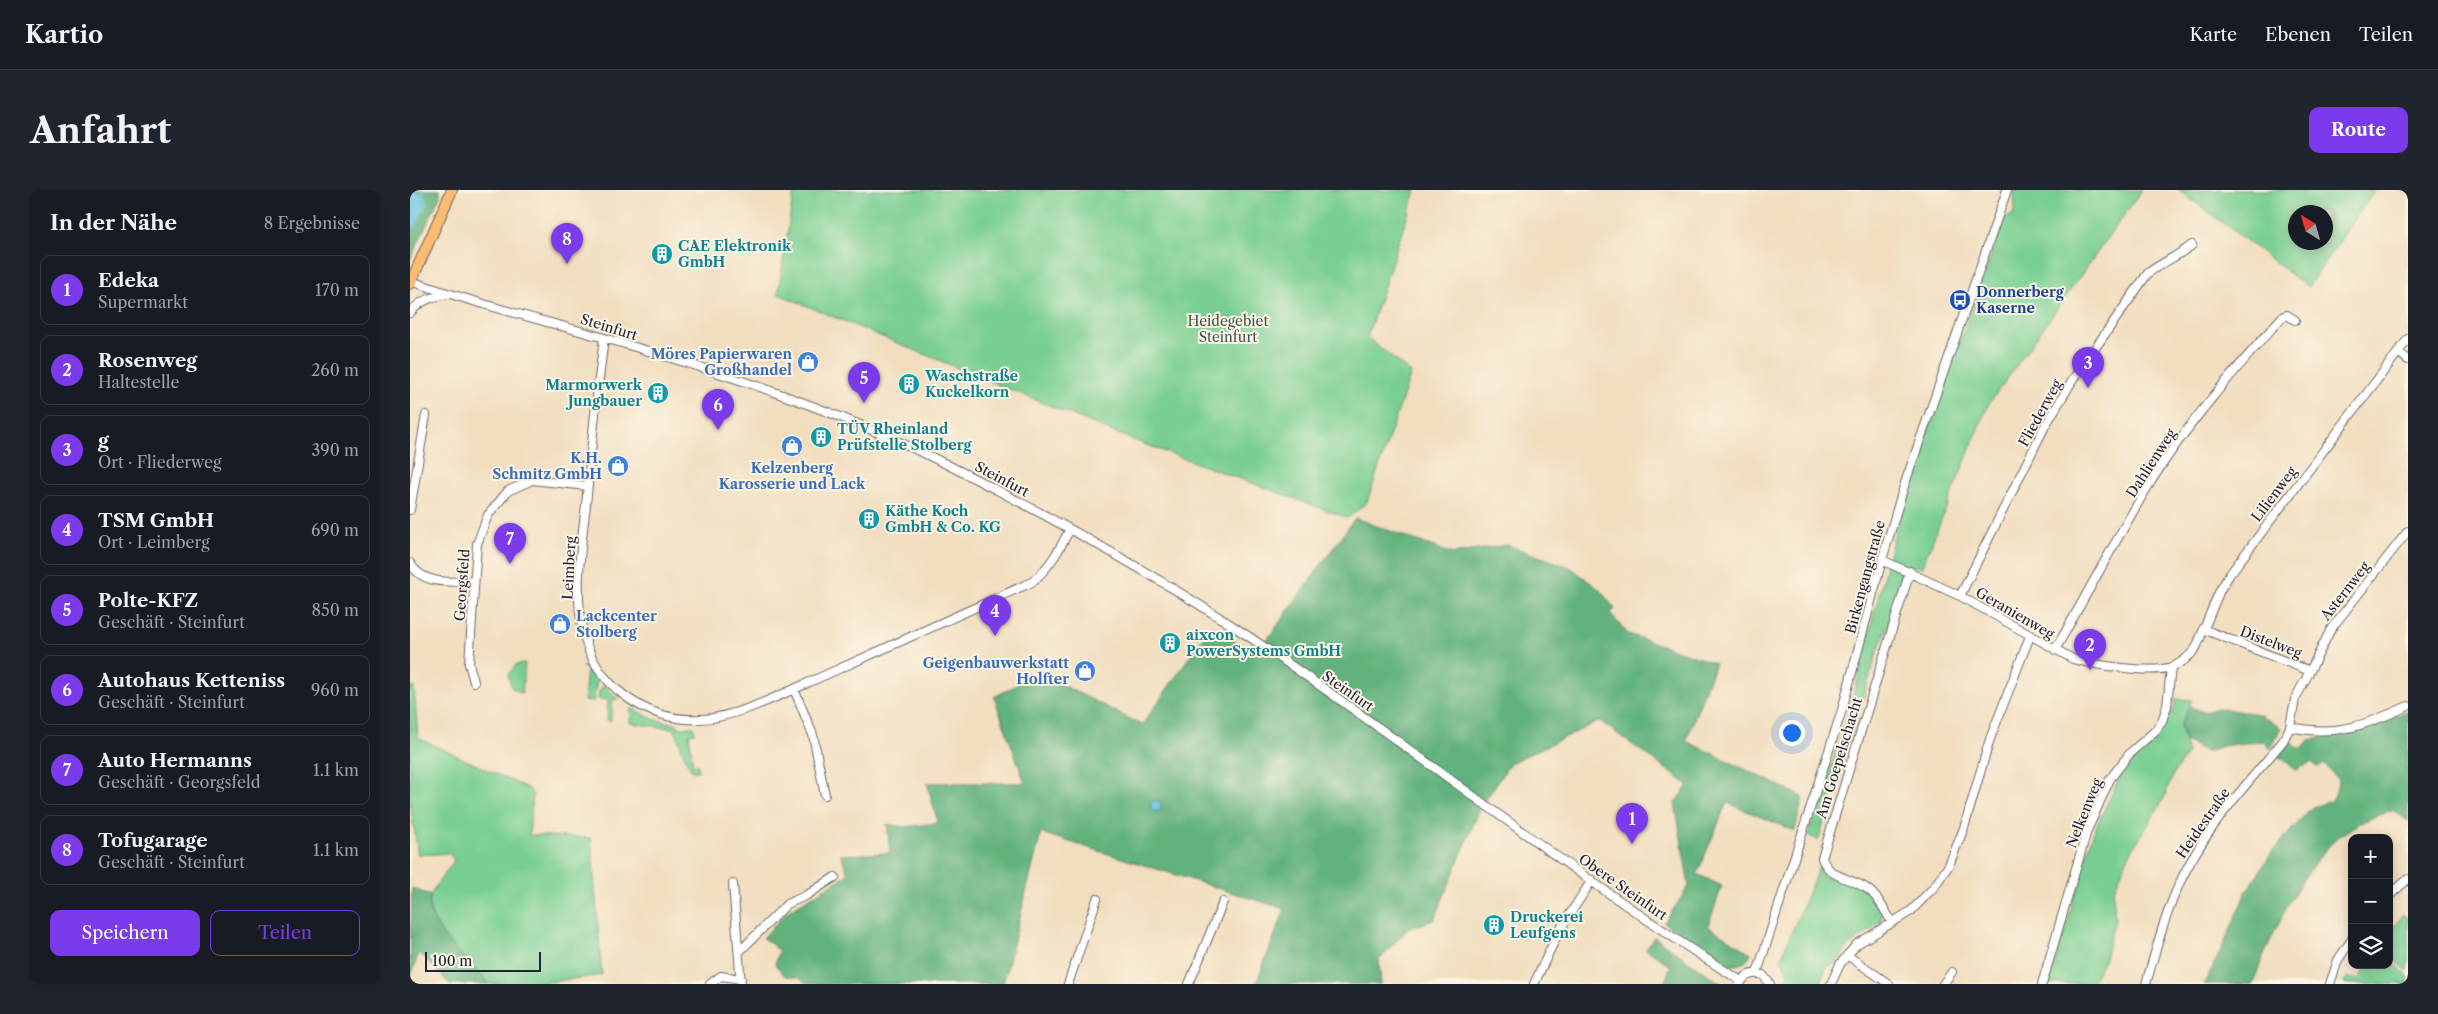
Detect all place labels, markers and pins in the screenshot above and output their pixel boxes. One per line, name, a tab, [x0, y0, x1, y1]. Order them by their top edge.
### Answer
pin: 8	[551, 223, 583, 264]
place label: CAE Elektronik GmbH	[678, 237, 792, 271]
building icon: CAE Elektronik GmbH	[650, 242, 674, 266]
place label: Donnerberg Kaserne	[1976, 283, 2065, 317]
bus stop icon: Donnerberg Kaserne	[1948, 288, 1972, 312]
place label: Möres Papierwaren Großhandel	[651, 345, 792, 379]
pin: 3	[2072, 347, 2104, 388]
shop icon: Möres Papierwaren Großhandel	[796, 350, 820, 374]
pin: 5	[848, 362, 880, 403]
place label: Waschstraße Kuckelkorn	[924, 367, 1018, 401]
building icon: Waschstraße Kuckelkorn	[897, 372, 921, 396]
place label: Marmorwerk Jungbauer	[545, 376, 643, 410]
building icon: Marmorwerk Jungbauer	[646, 381, 670, 405]
pin: 6	[702, 389, 734, 430]
place label: TÜV Rheinland Prüfstelle Stolberg	[837, 420, 972, 454]
building icon: TÜV Rheinland Prüfstelle Stolberg	[809, 425, 833, 449]
shop icon: Kelzenberg Karosserie und Lack	[780, 434, 804, 458]
place label: K.H. Schmitz GmbH	[492, 449, 602, 483]
shop icon: K.H. Schmitz GmbH	[606, 454, 630, 478]
place label: Kelzenberg Karosserie und Lack	[719, 459, 866, 493]
place label: Käthe Koch GmbH & Co. KG	[885, 502, 1001, 536]
building icon: Käthe Koch GmbH & Co. KG	[857, 507, 881, 531]
pin: 7	[494, 523, 526, 564]
pin: 4	[979, 595, 1011, 636]
place label: Lackcenter Stolberg	[576, 607, 657, 641]
shop icon: Lackcenter Stolberg	[548, 612, 572, 636]
place label: aixcon PowerSystems GmbH	[1186, 626, 1341, 660]
pin: 2	[2074, 629, 2106, 670]
building icon: aixcon PowerSystems GmbH	[1158, 631, 1182, 655]
place label: Geigenbauwerkstatt Holfter	[923, 654, 1069, 688]
shop icon: Geigenbauwerkstatt Holfter	[1073, 659, 1097, 683]
pin: 1	[1616, 803, 1648, 844]
place label: Druckerei Leufgens	[1510, 908, 1583, 942]
building icon: Druckerei Leufgens	[1482, 913, 1506, 937]

